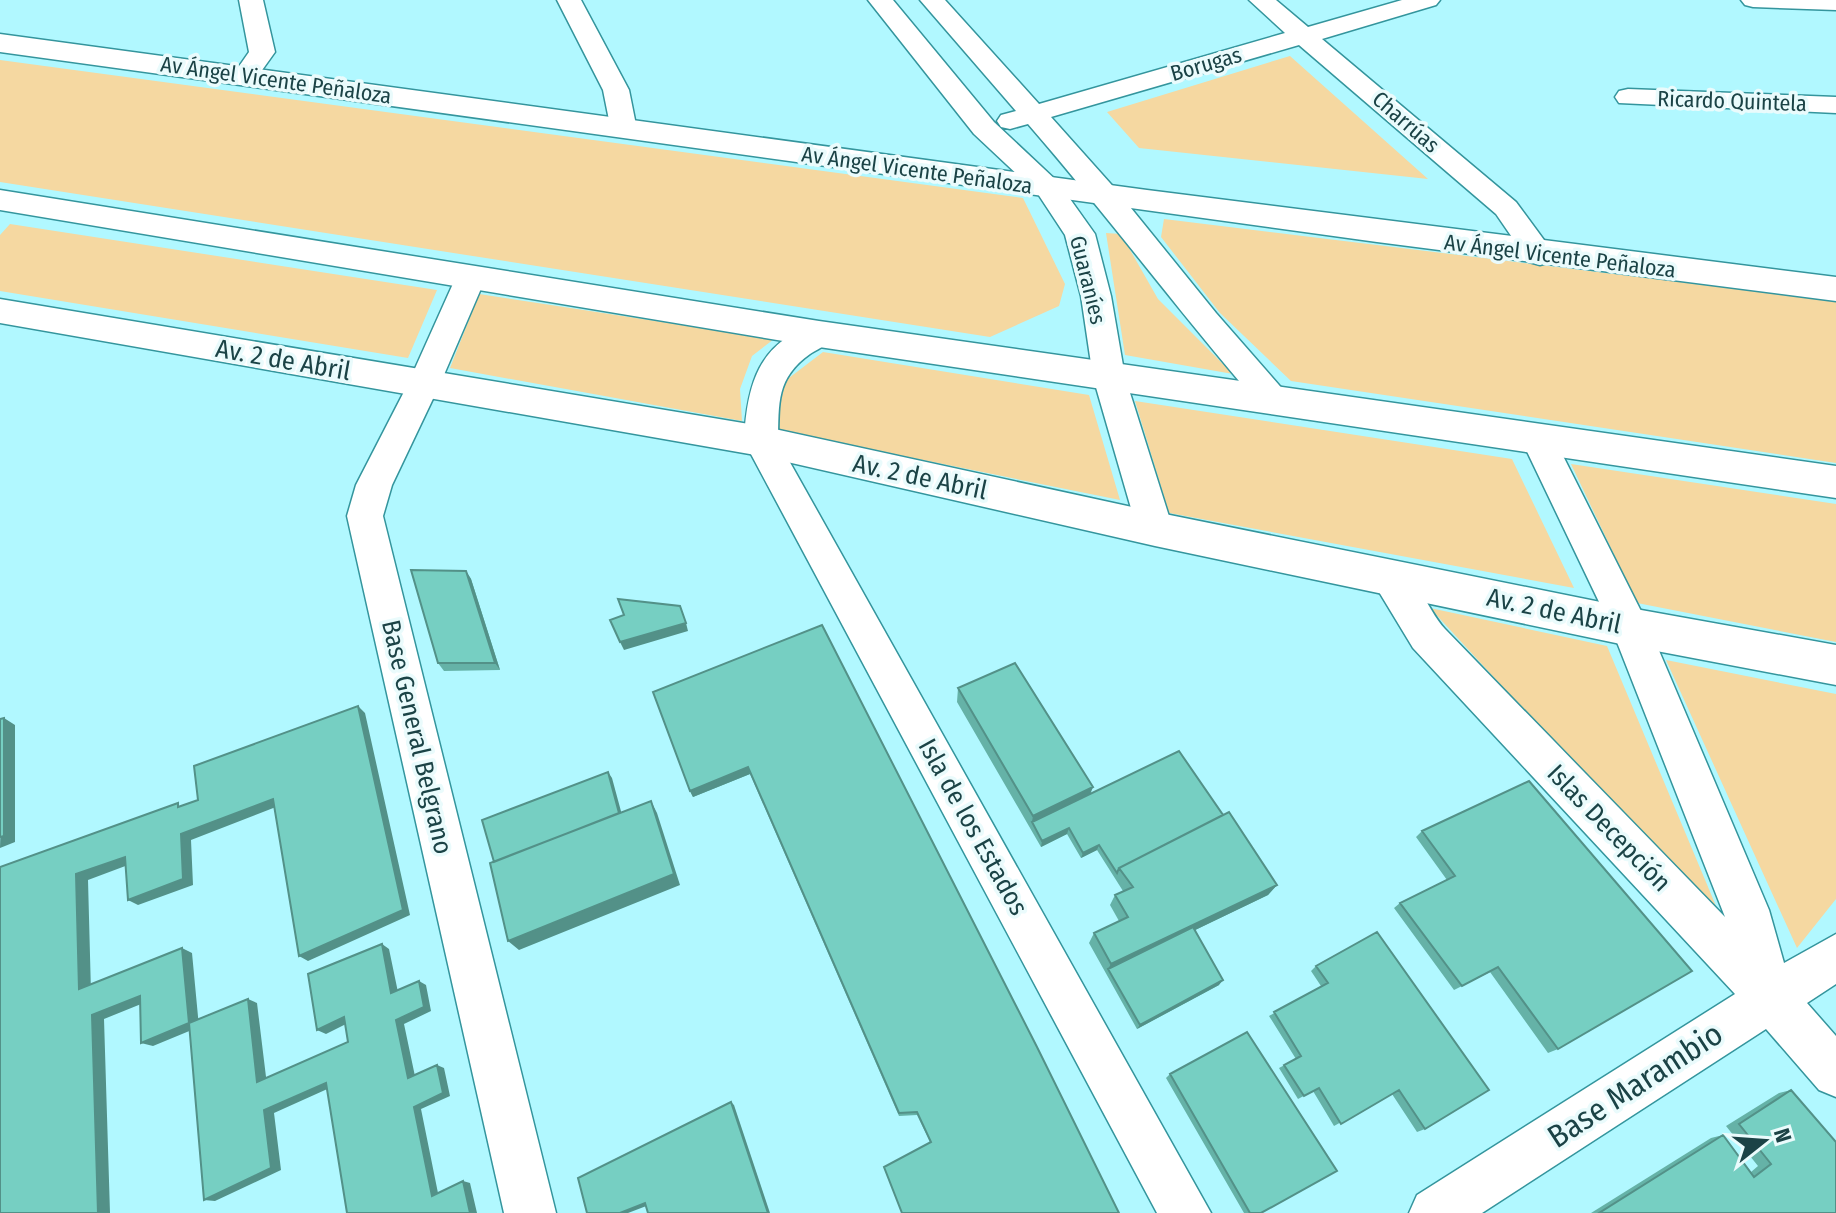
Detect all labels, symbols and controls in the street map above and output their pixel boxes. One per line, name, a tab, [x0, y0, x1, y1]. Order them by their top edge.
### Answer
street label: Borugas	[1167, 41, 1245, 87]
street label: Av Ángel Vicente Peñaloza	[159, 50, 393, 110]
street label: Charrúas	[1367, 85, 1445, 159]
street label: Ricardo Quintela	[1657, 85, 1807, 117]
street label: Av Ángel Vicente Peñaloza	[800, 140, 1034, 200]
street label: Av Ángel Vicente Peñaloza	[1443, 228, 1677, 284]
street label: Guaraníes	[1064, 233, 1112, 327]
street label: Av. 2 de Abril	[213, 333, 353, 387]
street label: Av. 2 de Abril	[850, 448, 990, 506]
street label: Av. 2 de Abril	[1484, 582, 1624, 640]
street label: Base General Belgrano	[375, 617, 459, 857]
street label: Isla de los Estados	[912, 733, 1034, 921]
street label: Islas Decepción	[1541, 758, 1677, 898]
street label: Base Marambio	[1540, 1014, 1730, 1156]
north arrow	[1724, 1101, 1804, 1181]
text: N	[1768, 1125, 1797, 1146]

